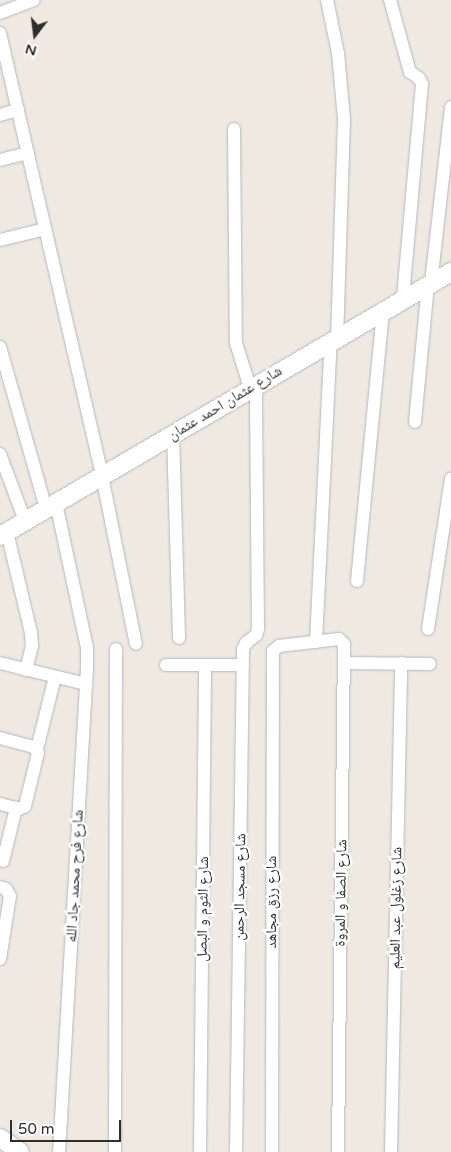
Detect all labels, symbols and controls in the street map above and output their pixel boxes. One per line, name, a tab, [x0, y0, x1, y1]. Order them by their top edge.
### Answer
north arrow	[10, 10, 60, 60]
text: N	[23, 40, 39, 60]
street label: شارع عثمان احمد عثمان	[165, 362, 285, 444]
street label: شارع فرح محمد جاد الله	[63, 809, 87, 943]
street label: شارع مسجد الرحمن	[230, 833, 250, 941]
street label: شارع الصفا و المروة	[331, 839, 351, 947]
street label: شارع زغلول عبد العليم	[386, 847, 406, 969]
street label: شارع الثوم و البصل	[193, 856, 213, 962]
street label: شارع رزق مجاهد	[263, 856, 281, 948]
scale bar	[12, 1110, 124, 1142]
text: 50 m	[18, 1120, 55, 1138]

